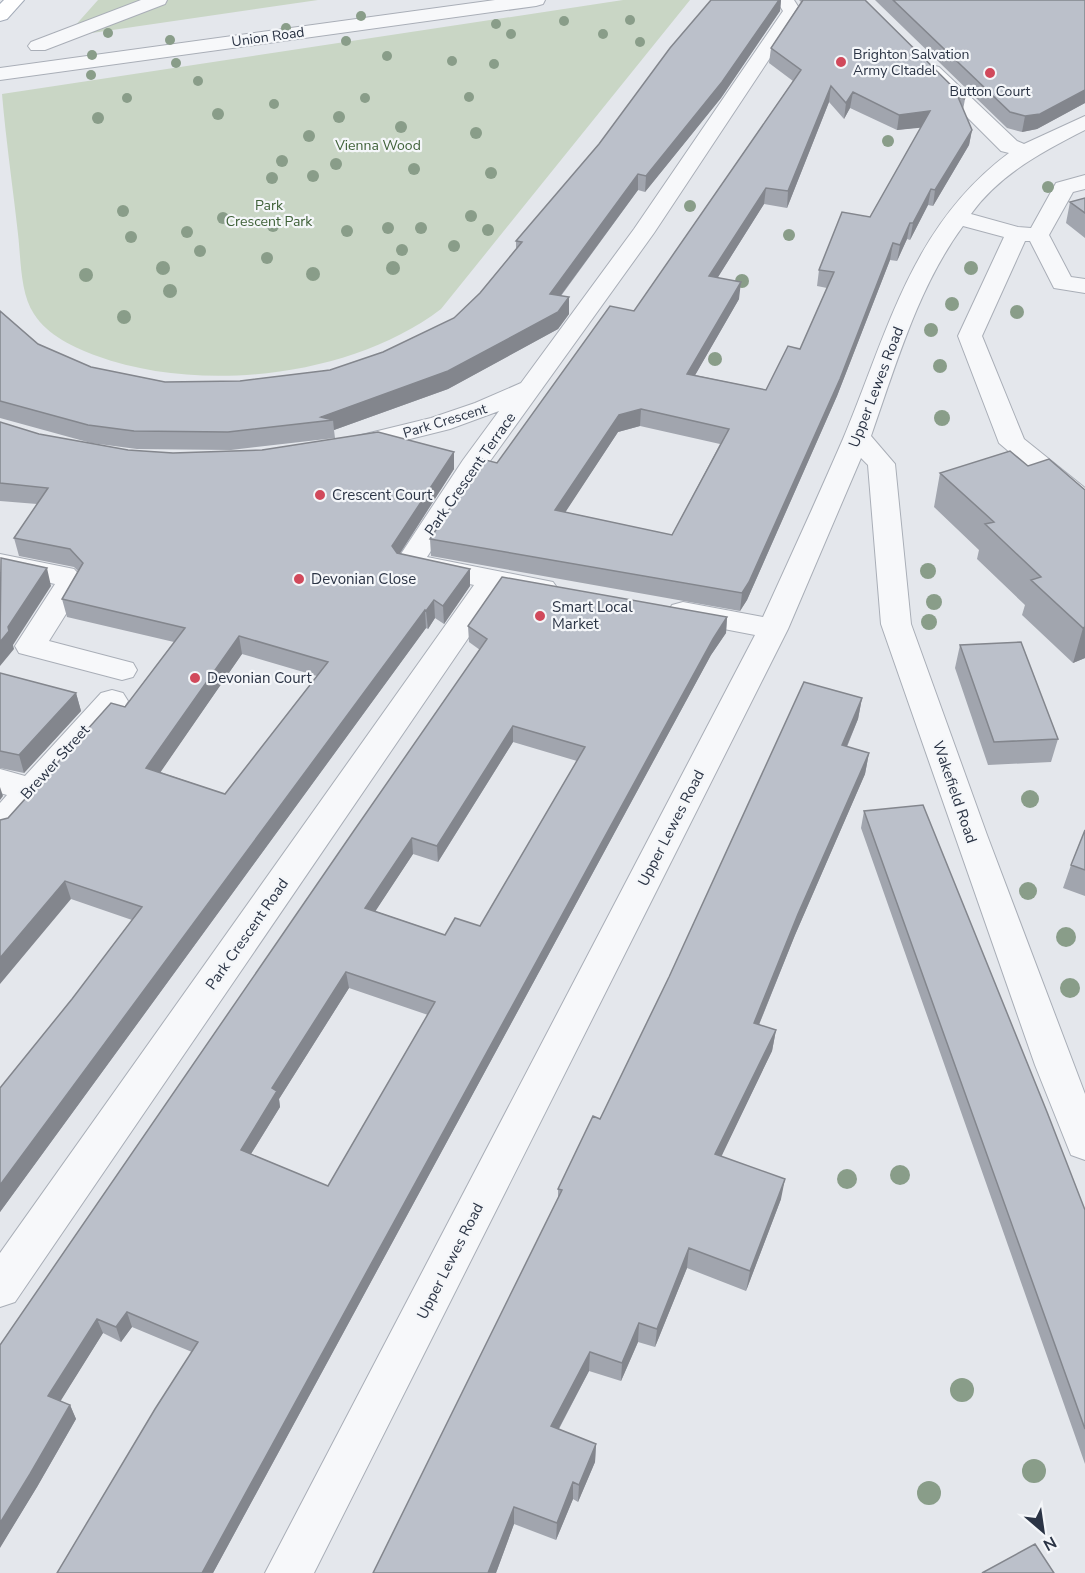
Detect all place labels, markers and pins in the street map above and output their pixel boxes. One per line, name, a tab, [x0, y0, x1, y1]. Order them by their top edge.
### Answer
place label: Brighton Salvation Army CItadel	[853, 45, 969, 80]
marker: Brighton Salvation Army CItadel	[834, 55, 848, 69]
marker: Button Court	[983, 66, 997, 80]
place label: Button Court	[949, 82, 1031, 101]
place label: Crescent Court	[332, 485, 433, 505]
marker: Crescent Court	[313, 488, 327, 502]
place label: Devonian Close	[311, 569, 416, 589]
marker: Devonian Close	[292, 572, 306, 586]
place label: Smart Local Market	[552, 597, 633, 634]
marker: Smart Local Market	[533, 609, 547, 623]
place label: Devonian Court	[207, 668, 312, 688]
marker: Devonian Court	[188, 671, 202, 685]

